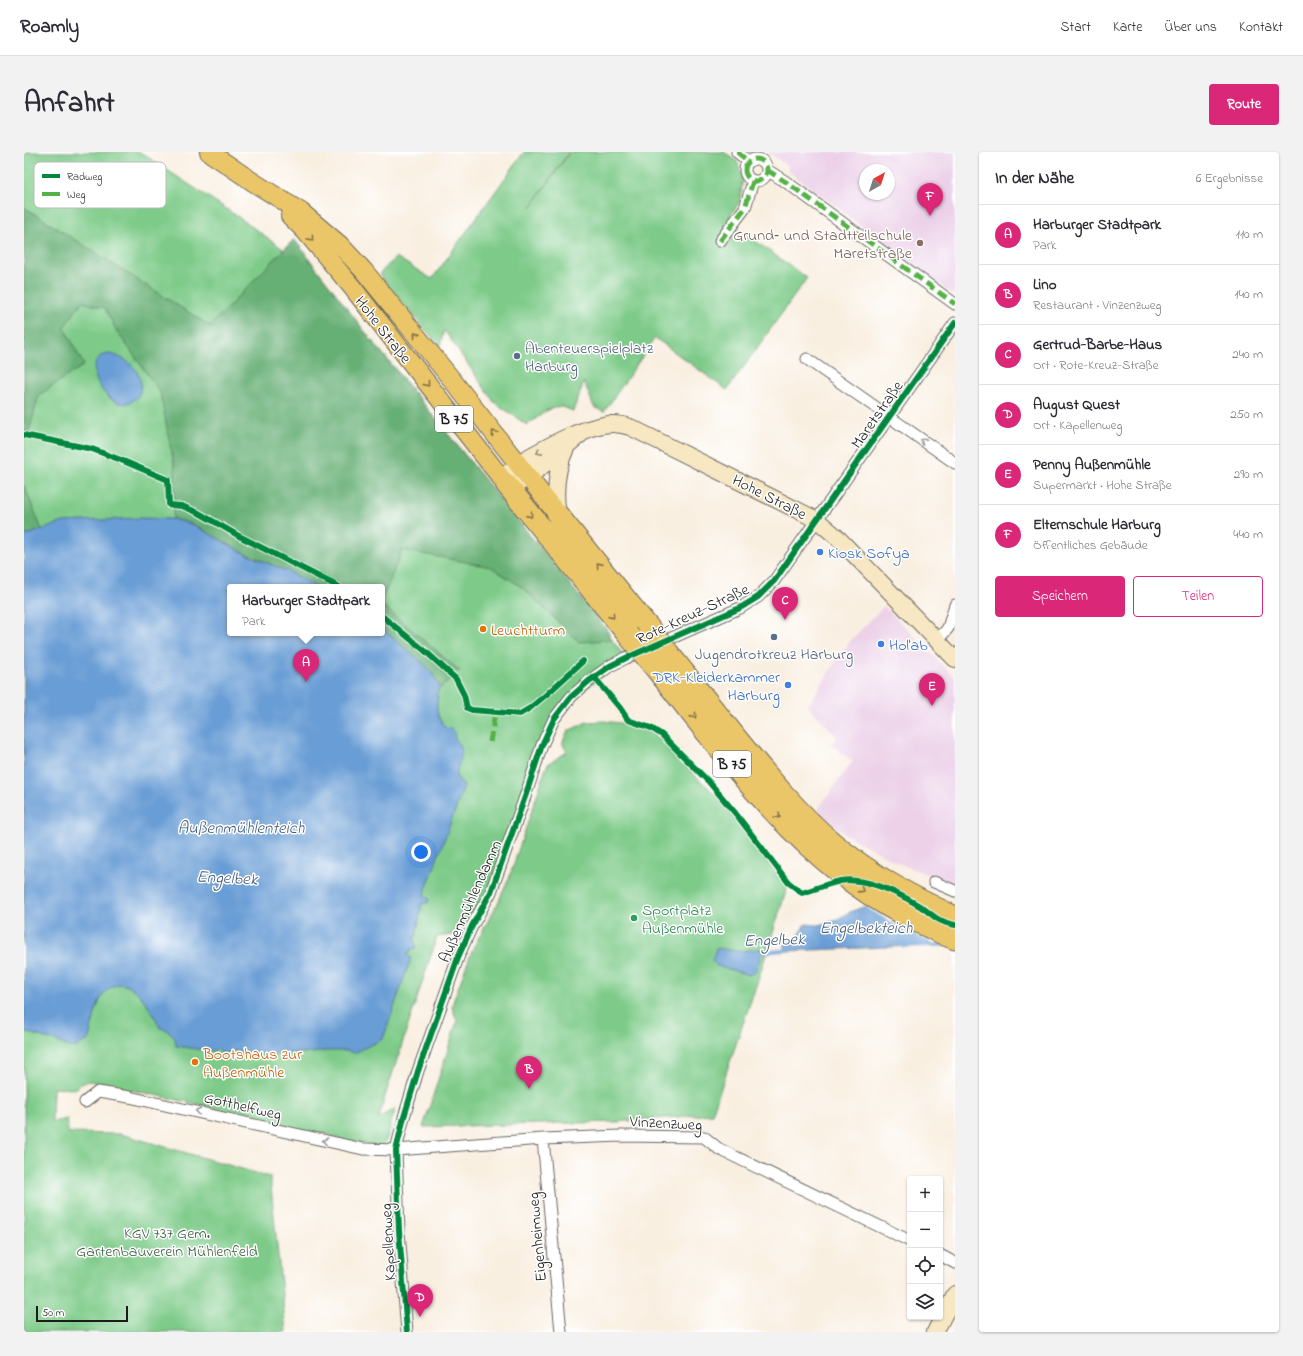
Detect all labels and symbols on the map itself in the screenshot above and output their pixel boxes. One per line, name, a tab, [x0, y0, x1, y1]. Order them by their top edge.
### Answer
legend	[34, 162, 166, 208]
north arrow	[859, 164, 895, 200]
text: Radweg	[67, 169, 102, 186]
pin: F	[917, 183, 943, 216]
text: Weg	[67, 187, 85, 204]
place label: Grund‐ und Stadtteilschule Maretstraße	[733, 224, 913, 266]
one-way arrow	[306, 233, 313, 241]
marker: Grund‐ und Stadtteilschule Maretstraße	[915, 238, 925, 248]
street label: Hohe Straße	[348, 291, 417, 370]
one-way arrow	[414, 333, 421, 340]
place label: Abenteuerspielplatz Harburg	[525, 337, 654, 379]
marker: Abenteuerspielplatz Harburg	[512, 351, 522, 361]
street label: Maretstraße	[845, 375, 910, 454]
one-way arrow	[422, 380, 429, 387]
road number: B 75	[435, 406, 473, 432]
one-way arrow	[491, 430, 498, 437]
one-way arrow	[921, 439, 928, 446]
one-way arrow	[536, 447, 543, 454]
street label: Hohe Straße	[728, 469, 811, 527]
one-way arrow	[525, 510, 532, 517]
place label: Kiosk Sofya	[828, 542, 910, 566]
marker: Kiosk Sofya	[815, 547, 825, 557]
one-way arrow	[596, 562, 603, 569]
street label: Rote-Kreuz-Straße	[632, 578, 754, 652]
pin: C	[772, 587, 798, 620]
one-way arrow	[608, 611, 615, 618]
place label: Leuchtturm	[491, 619, 565, 643]
marker: Leuchtturm	[478, 624, 488, 634]
marker: Jugendrotkreuz Harburg	[769, 632, 779, 642]
place label: Hol'ab	[889, 634, 928, 658]
marker: Hol'ab	[876, 639, 886, 649]
place label: Jugendrotkreuz Harburg	[695, 643, 853, 667]
pin: A	[293, 649, 319, 682]
place label: DRK-Kleiderkammer Harburg	[651, 666, 780, 708]
pin: E	[919, 673, 945, 706]
marker: DRK-Kleiderkammer Harburg	[783, 680, 793, 690]
one-way arrow	[689, 712, 696, 719]
road number: B 75	[713, 751, 751, 777]
one-way arrow	[773, 811, 781, 819]
water label: Außenmühlenteich	[178, 816, 305, 841]
street label: Außenmühlendamm	[433, 837, 509, 967]
your location	[411, 842, 431, 862]
water label: Engelbek	[196, 864, 260, 894]
one-way arrow	[857, 885, 864, 892]
place label: Sportplatz Außenmühle	[642, 899, 724, 941]
marker: Sportplatz Außenmühle	[629, 913, 639, 923]
water label: Engelbekteich	[820, 916, 913, 942]
water label: Engelbek	[743, 927, 806, 955]
place label: Bootshaus zur Außenmühle	[202, 1043, 302, 1085]
pin: B	[516, 1056, 542, 1089]
marker: Bootshaus zur Außenmühle	[190, 1057, 200, 1067]
street label: Gotthelfweg	[201, 1086, 284, 1128]
one-way arrow	[195, 1108, 202, 1116]
street label: Vinzenzweg	[628, 1110, 703, 1138]
one-way arrow	[322, 1137, 328, 1145]
street label: Eigenheimweg	[522, 1191, 554, 1283]
street label: Kapellenweg	[375, 1203, 403, 1281]
park label: KGV 737 Gem. Gartenbauverein Mühlenfeld	[76, 1222, 258, 1264]
pin: D	[407, 1284, 433, 1317]
scale bar	[36, 1304, 128, 1323]

